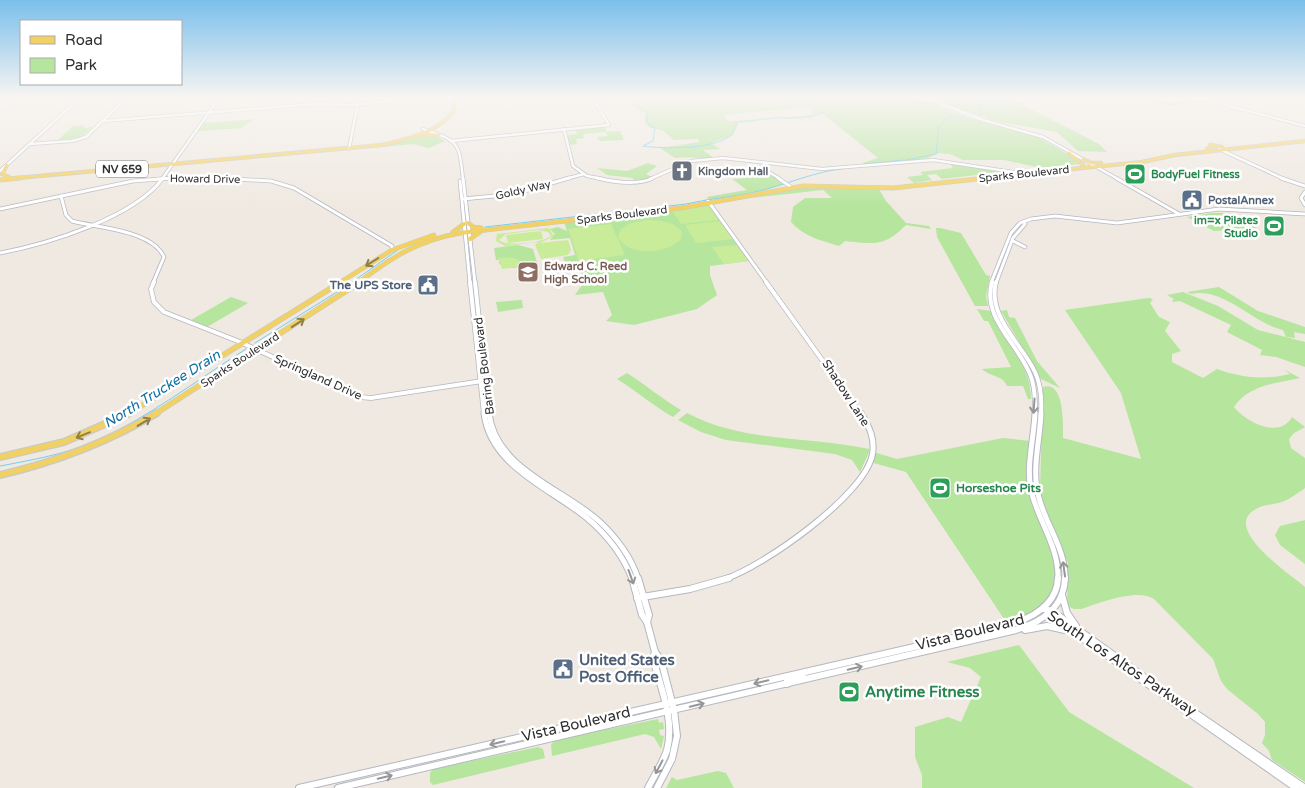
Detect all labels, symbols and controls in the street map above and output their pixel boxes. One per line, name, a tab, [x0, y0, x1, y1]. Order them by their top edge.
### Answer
legend	[20, 20, 182, 85]
text: Road	[65, 31, 103, 49]
text: Park	[65, 56, 97, 74]
church icon: Kingdom Hall	[670, 159, 694, 183]
road number: NV 659	[96, 160, 148, 178]
sports icon: BodyFuel Fitness	[1123, 162, 1147, 186]
street label: Sparks Boulevard	[978, 163, 1070, 185]
place label: Kingdom Hall	[698, 165, 769, 179]
place label: BodyFuel Fitness	[1151, 168, 1241, 182]
street label: Howard Drive	[170, 172, 240, 186]
street label: Goldy Way	[494, 177, 552, 203]
public building icon: PostalAnnex	[1180, 188, 1204, 212]
place label: PostalAnnex	[1208, 194, 1274, 207]
street label: Sparks Boulevard	[576, 203, 668, 227]
place label: im=x Pilates Studio	[1194, 214, 1259, 240]
sports icon: im=x Pilates Studio	[1262, 214, 1286, 238]
one-way arrow	[366, 257, 380, 267]
school or university icon: Edward C. Reed High School	[516, 260, 540, 284]
place label: Edward C. Reed High School	[544, 260, 627, 287]
public building icon: The UPS Store	[416, 273, 440, 297]
place label: The UPS Store	[329, 278, 412, 292]
street label: Baring Boulevard	[471, 316, 497, 416]
one-way arrow	[290, 317, 304, 327]
street label: Sparks Boulevard	[198, 330, 282, 390]
water label: North Truckee Drain	[101, 346, 224, 432]
street label: Springland Drive	[272, 351, 364, 403]
street label: Shadow Lane	[819, 357, 873, 429]
one-way arrow	[1029, 398, 1038, 414]
one-way arrow	[136, 417, 150, 427]
one-way arrow	[76, 431, 91, 440]
sports icon: Horseshoe Pits	[928, 476, 952, 500]
place label: Horseshoe Pits	[956, 481, 1041, 495]
one-way arrow	[1059, 561, 1069, 577]
one-way arrow	[627, 569, 636, 584]
street label: South Los Altos Parkway	[1044, 606, 1200, 720]
street label: Vista Boulevard	[914, 610, 1026, 654]
place label: United States Post Office	[579, 651, 675, 686]
public building icon: United States Post Office	[551, 657, 575, 681]
one-way arrow	[847, 663, 863, 672]
one-way arrow	[753, 678, 769, 687]
sports icon: Anytime Fitness	[837, 680, 861, 704]
place label: Anytime Fitness	[865, 683, 980, 702]
one-way arrow	[689, 700, 705, 709]
street label: Vista Boulevard	[520, 703, 632, 745]
one-way arrow	[489, 738, 505, 748]
one-way arrow	[653, 760, 663, 774]
one-way arrow	[377, 772, 393, 781]

